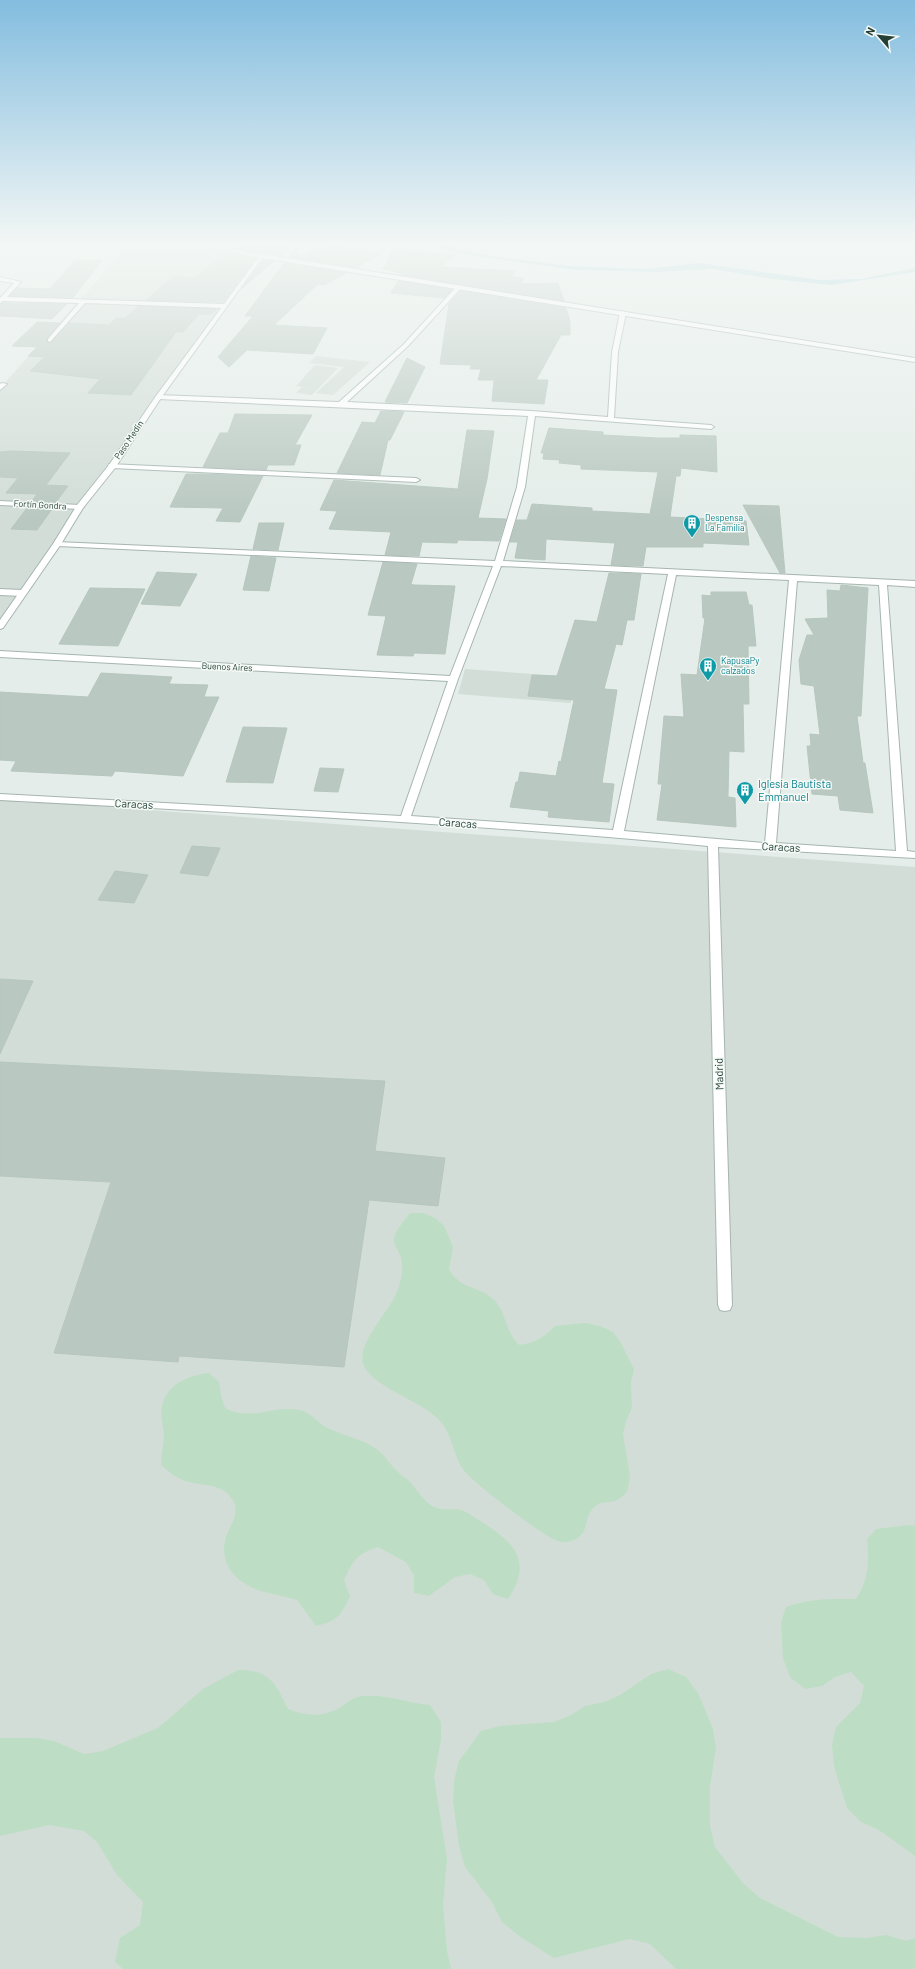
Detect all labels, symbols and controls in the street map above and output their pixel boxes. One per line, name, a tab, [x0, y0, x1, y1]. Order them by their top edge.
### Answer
north arrow	[859, 16, 899, 56]
text: N	[862, 25, 877, 37]
street label: Paso Medin	[112, 418, 146, 461]
street label: Fortín Gondra	[13, 498, 67, 511]
place label: Despensa La Familia	[705, 512, 745, 533]
building icon: Despensa La Familia	[682, 513, 702, 538]
place label: KapusaPy calzados	[721, 655, 759, 676]
building icon: KapusaPy calzados	[698, 656, 718, 681]
street label: Buenos Aires	[201, 660, 253, 673]
place label: Iglesia Bautista Emmanuel	[758, 777, 831, 803]
building icon: Iglesia Bautista Emmanuel	[735, 780, 755, 805]
street label: Caracas	[114, 796, 154, 811]
street label: Caracas	[438, 815, 478, 830]
street label: Caracas	[761, 839, 801, 854]
street label: Madrid	[711, 1058, 726, 1090]

